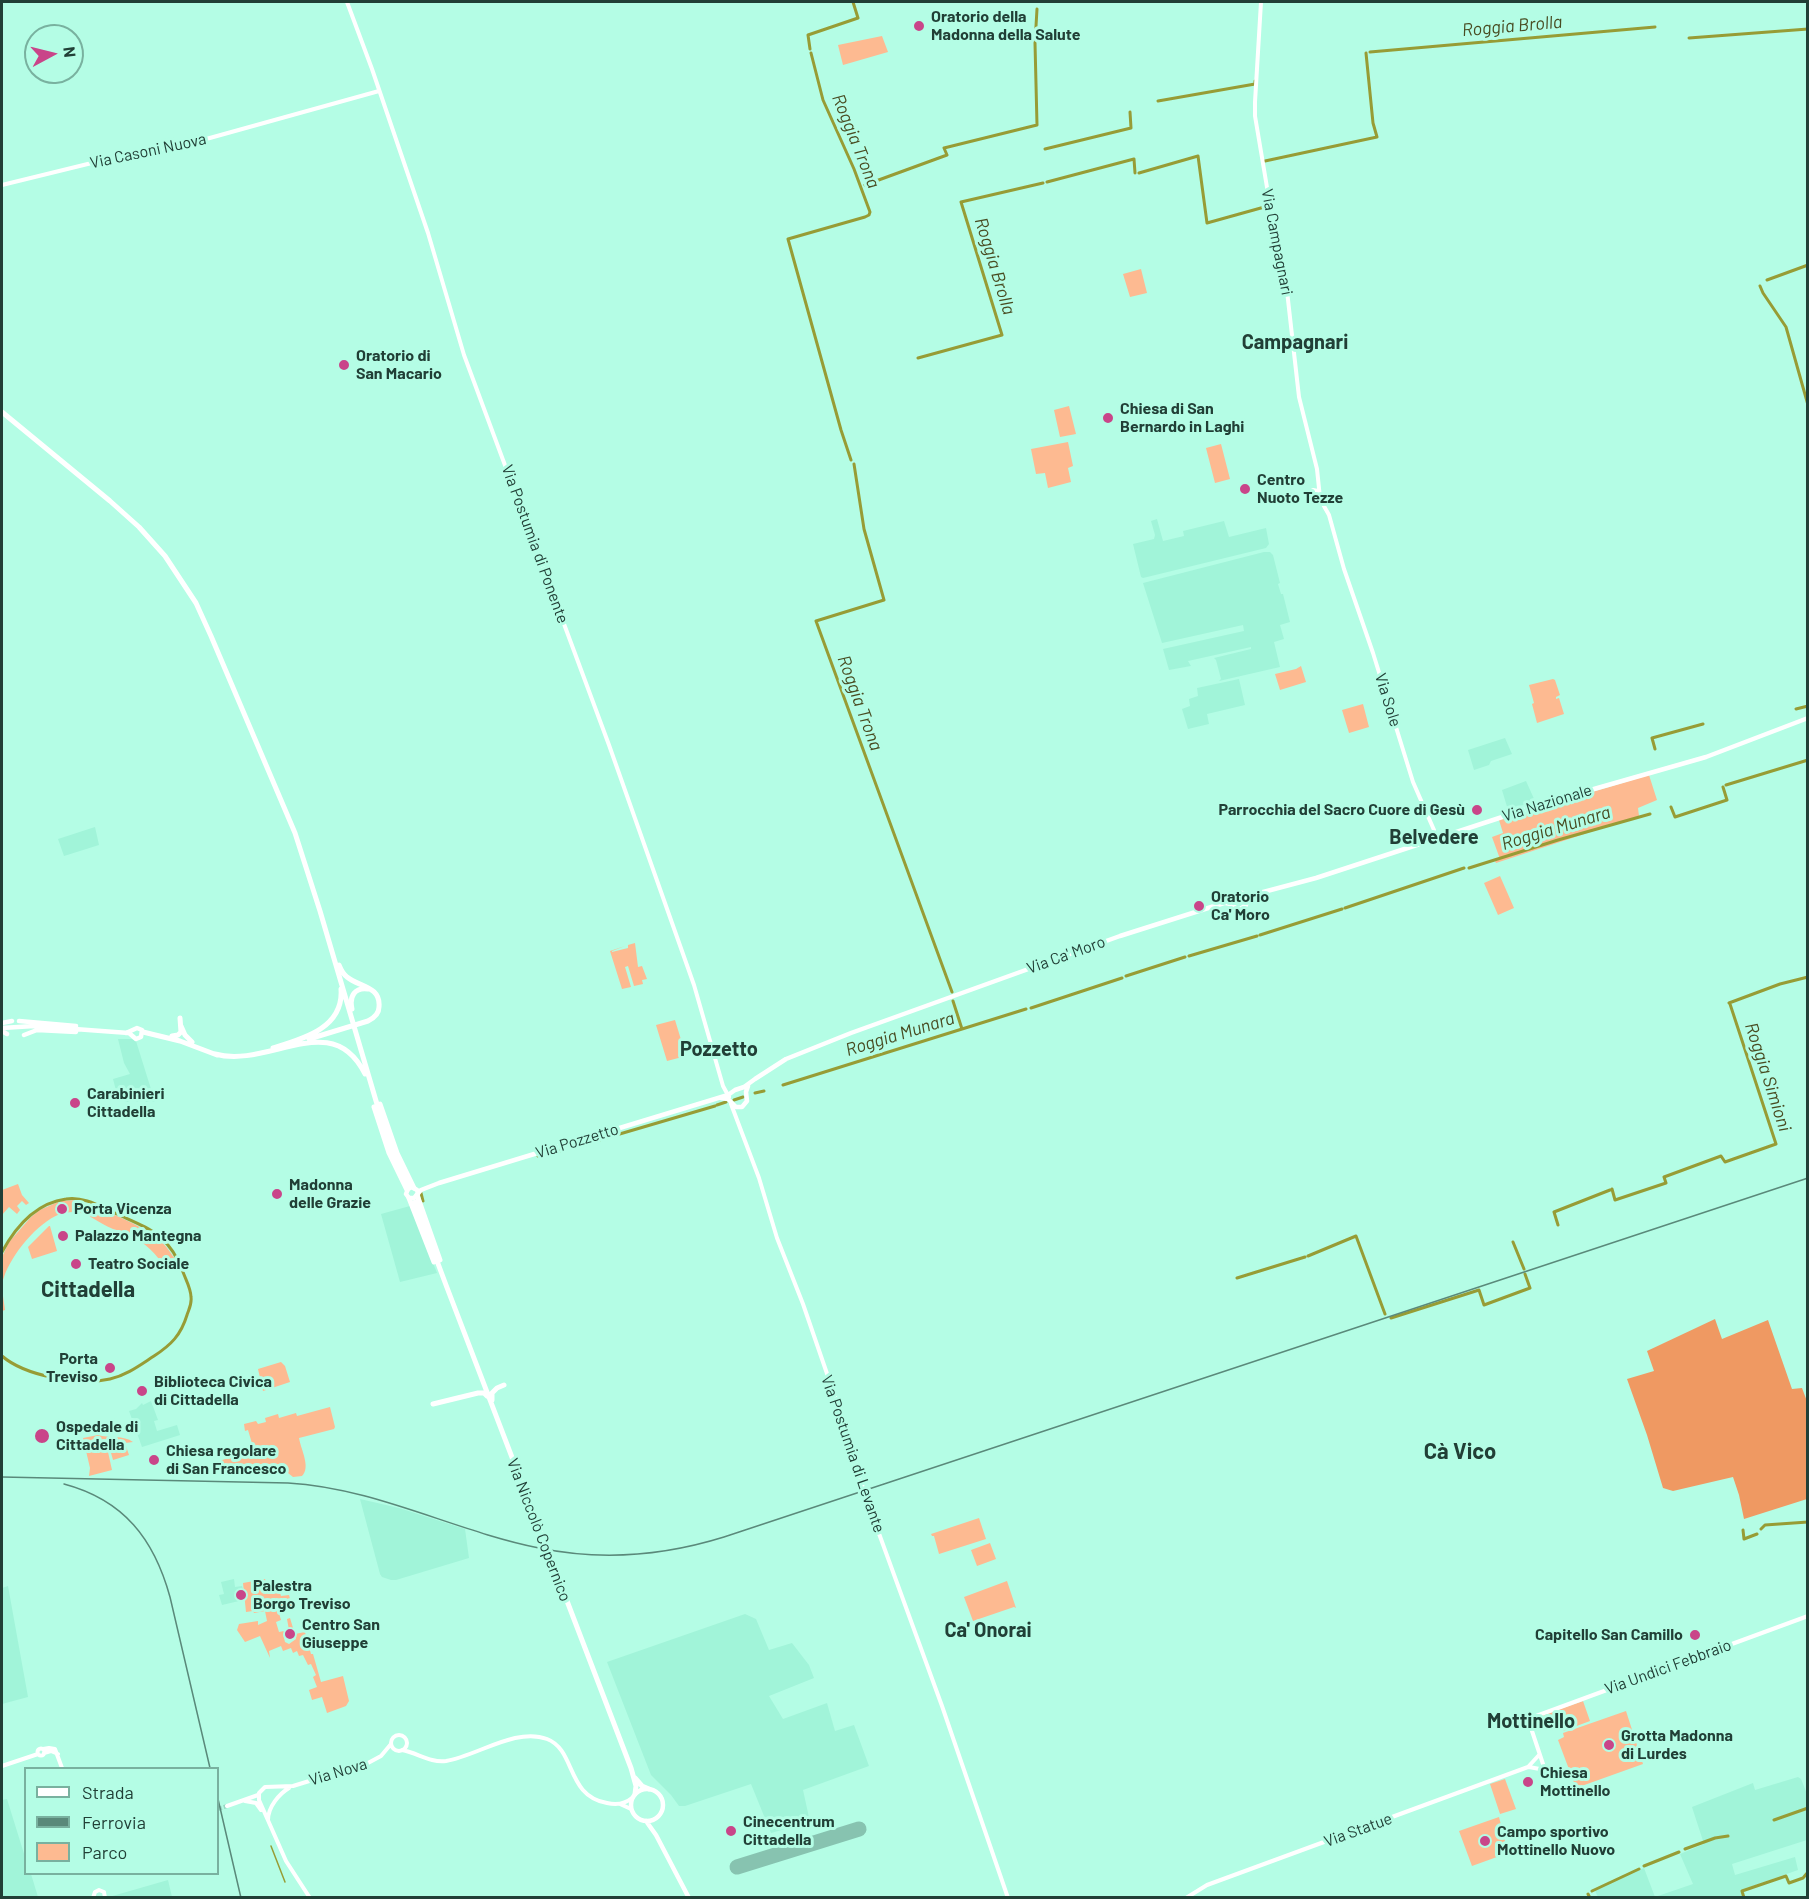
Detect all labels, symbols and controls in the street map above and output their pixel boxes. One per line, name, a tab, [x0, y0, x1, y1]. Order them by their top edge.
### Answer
place label: Oratorio della Madonna della Salute	[931, 7, 1080, 45]
water label: Roggia Brolla	[1461, 11, 1563, 41]
marker: Oratorio della Madonna della Salute	[912, 19, 926, 33]
north arrow	[24, 24, 84, 84]
text: N	[60, 46, 80, 58]
water label: Roggia Trona	[827, 91, 885, 191]
street label: Via Casoni Nuova	[88, 129, 208, 173]
street label: Via Campagnari	[1257, 187, 1297, 297]
water label: Roggia Brolla	[970, 215, 1020, 317]
district label: Campagnari	[1242, 330, 1348, 354]
place label: Oratorio di San Macario	[356, 346, 442, 384]
marker: Oratorio di San Macario	[337, 358, 351, 372]
place label: Chiesa di San Bernardo in Laghi	[1120, 399, 1244, 437]
marker: Chiesa di San Bernardo in Laghi	[1101, 411, 1115, 425]
street label: Via Postumia di Ponente	[497, 462, 573, 626]
place label: Centro Nuoto Tezze	[1257, 470, 1343, 508]
marker: Centro Nuoto Tezze	[1238, 482, 1252, 496]
water label: Roggia Trona	[833, 652, 887, 754]
street label: Via Sole	[1371, 671, 1405, 729]
street label: Via Nazionale	[1500, 780, 1594, 826]
place label: Parrocchia del Sacro Cuore di Gesù	[1218, 800, 1465, 820]
water label: Roggia Munara	[1499, 801, 1613, 855]
marker: Parrocchia del Sacro Cuore di Gesù	[1470, 803, 1484, 817]
district label: Belvedere	[1389, 825, 1479, 849]
place label: Oratorio Ca' Moro	[1211, 887, 1270, 925]
marker: Oratorio Ca' Moro	[1192, 899, 1206, 913]
street label: Via Ca' Moro	[1024, 932, 1108, 978]
water label: Roggia Munara	[843, 1007, 957, 1061]
water label: Roggia Simioni	[1740, 1020, 1796, 1134]
district label: Pozzetto	[680, 1037, 758, 1061]
place label: Carabinieri Cittadella	[87, 1084, 165, 1122]
marker: Carabinieri Cittadella	[68, 1096, 82, 1110]
street label: Via Pozzetto	[533, 1119, 621, 1163]
place label: Madonna delle Grazie	[289, 1175, 371, 1213]
marker: Madonna delle Grazie	[270, 1187, 284, 1201]
place label: Porta Vicenza	[74, 1199, 172, 1219]
marker: Porta Vicenza	[55, 1202, 69, 1216]
place label: Palazzo Mantegna	[75, 1226, 202, 1246]
marker: Palazzo Mantegna	[56, 1229, 70, 1243]
place label: Teatro Sociale	[88, 1254, 189, 1274]
marker: Teatro Sociale	[69, 1257, 83, 1271]
district label: Cittadella	[41, 1277, 135, 1303]
place label: Porta Treviso	[46, 1349, 98, 1387]
marker: Porta Treviso	[103, 1361, 117, 1375]
place label: Biblioteca Civica di Cittadella	[154, 1372, 272, 1410]
street label: Via Postumia di Levante	[817, 1373, 889, 1535]
marker: Biblioteca Civica di Cittadella	[135, 1384, 149, 1398]
place label: Ospedale di Cittadella	[56, 1417, 138, 1455]
marker: Ospedale di Cittadella	[33, 1427, 51, 1445]
district label: Cà Vico	[1424, 1439, 1496, 1465]
place label: Chiesa regolare di San Francesco	[166, 1441, 286, 1479]
marker: Chiesa regolare di San Francesco	[147, 1453, 161, 1467]
street label: Via Niccolò Copernico	[503, 1456, 575, 1604]
place label: Palestra Borgo Treviso	[253, 1576, 351, 1614]
marker: Palestra Borgo Treviso	[234, 1588, 248, 1602]
place label: Centro San Giuseppe	[302, 1615, 380, 1653]
district label: Ca' Onorai	[944, 1618, 1032, 1642]
place label: Capitello San Camillo	[1535, 1625, 1683, 1645]
marker: Centro San Giuseppe	[283, 1627, 297, 1641]
marker: Capitello San Camillo	[1688, 1628, 1702, 1642]
street label: Via Undici Febbraio	[1602, 1635, 1734, 1699]
district label: Mottinello	[1487, 1709, 1575, 1733]
place label: Grotta Madonna di Lurdes	[1621, 1726, 1733, 1764]
marker: Grotta Madonna di Lurdes	[1602, 1738, 1616, 1752]
street label: Via Nova	[307, 1754, 369, 1790]
place label: Chiesa Mottinello	[1540, 1763, 1611, 1801]
legend	[24, 1767, 219, 1875]
marker: Chiesa Mottinello	[1521, 1775, 1535, 1789]
text: Strada	[82, 1781, 134, 1803]
street label: Via Statue	[1321, 1809, 1395, 1851]
text: Ferrovia	[82, 1811, 146, 1833]
place label: Cinecentrum Cittadella	[743, 1812, 835, 1850]
place label: Campo sportivo Mottinello Nuovo	[1497, 1822, 1615, 1860]
marker: Cinecentrum Cittadella	[724, 1824, 738, 1838]
marker: Campo sportivo Mottinello Nuovo	[1478, 1834, 1492, 1848]
text: Parco	[82, 1841, 127, 1863]

